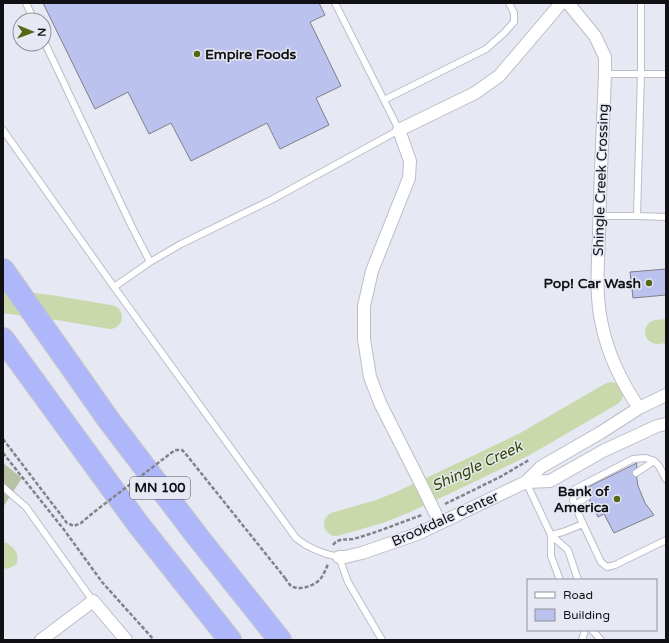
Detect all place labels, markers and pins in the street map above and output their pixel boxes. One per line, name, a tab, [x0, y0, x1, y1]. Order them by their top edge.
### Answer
place label: Empire Foods	[205, 46, 297, 63]
marker: Empire Foods	[192, 49, 202, 59]
place label: Pop! Car Wash	[544, 275, 641, 292]
marker: Pop! Car Wash	[644, 278, 654, 288]
place label: Bank of America	[554, 483, 610, 516]
marker: Bank of America	[612, 494, 622, 504]

